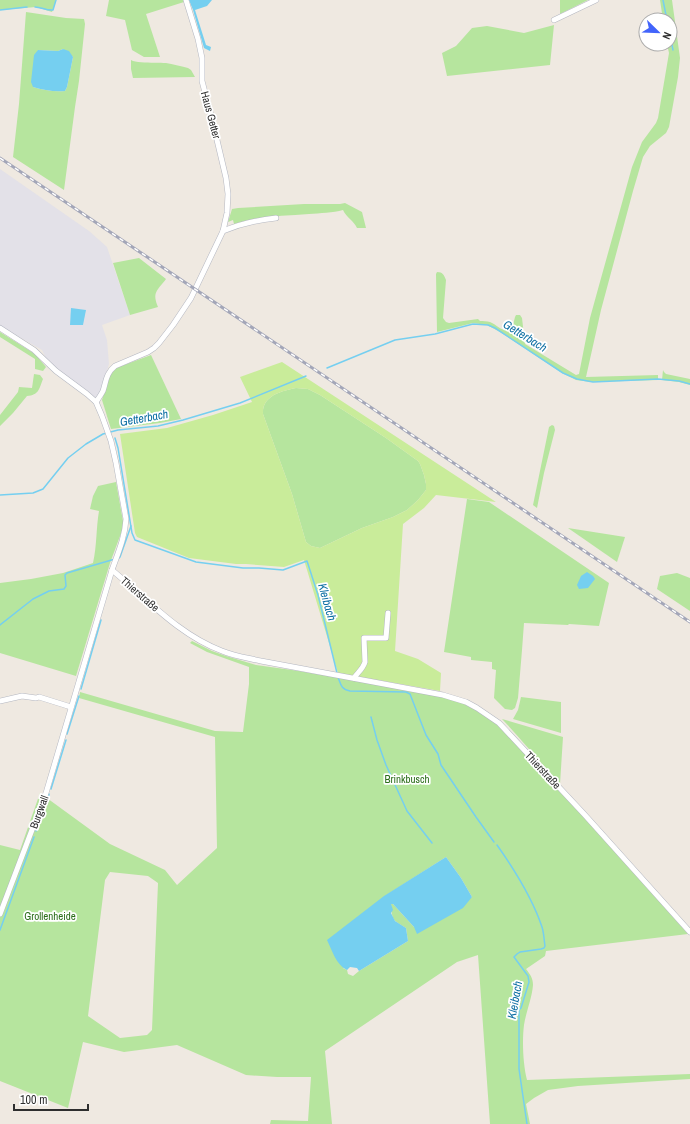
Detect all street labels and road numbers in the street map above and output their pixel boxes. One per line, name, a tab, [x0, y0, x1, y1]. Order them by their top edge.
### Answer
street label: Haus Getter	[198, 90, 224, 140]
street label: Thierstraße	[118, 573, 162, 615]
street label: Thierstraße	[522, 748, 564, 792]
street label: Burgwall	[27, 793, 51, 831]

